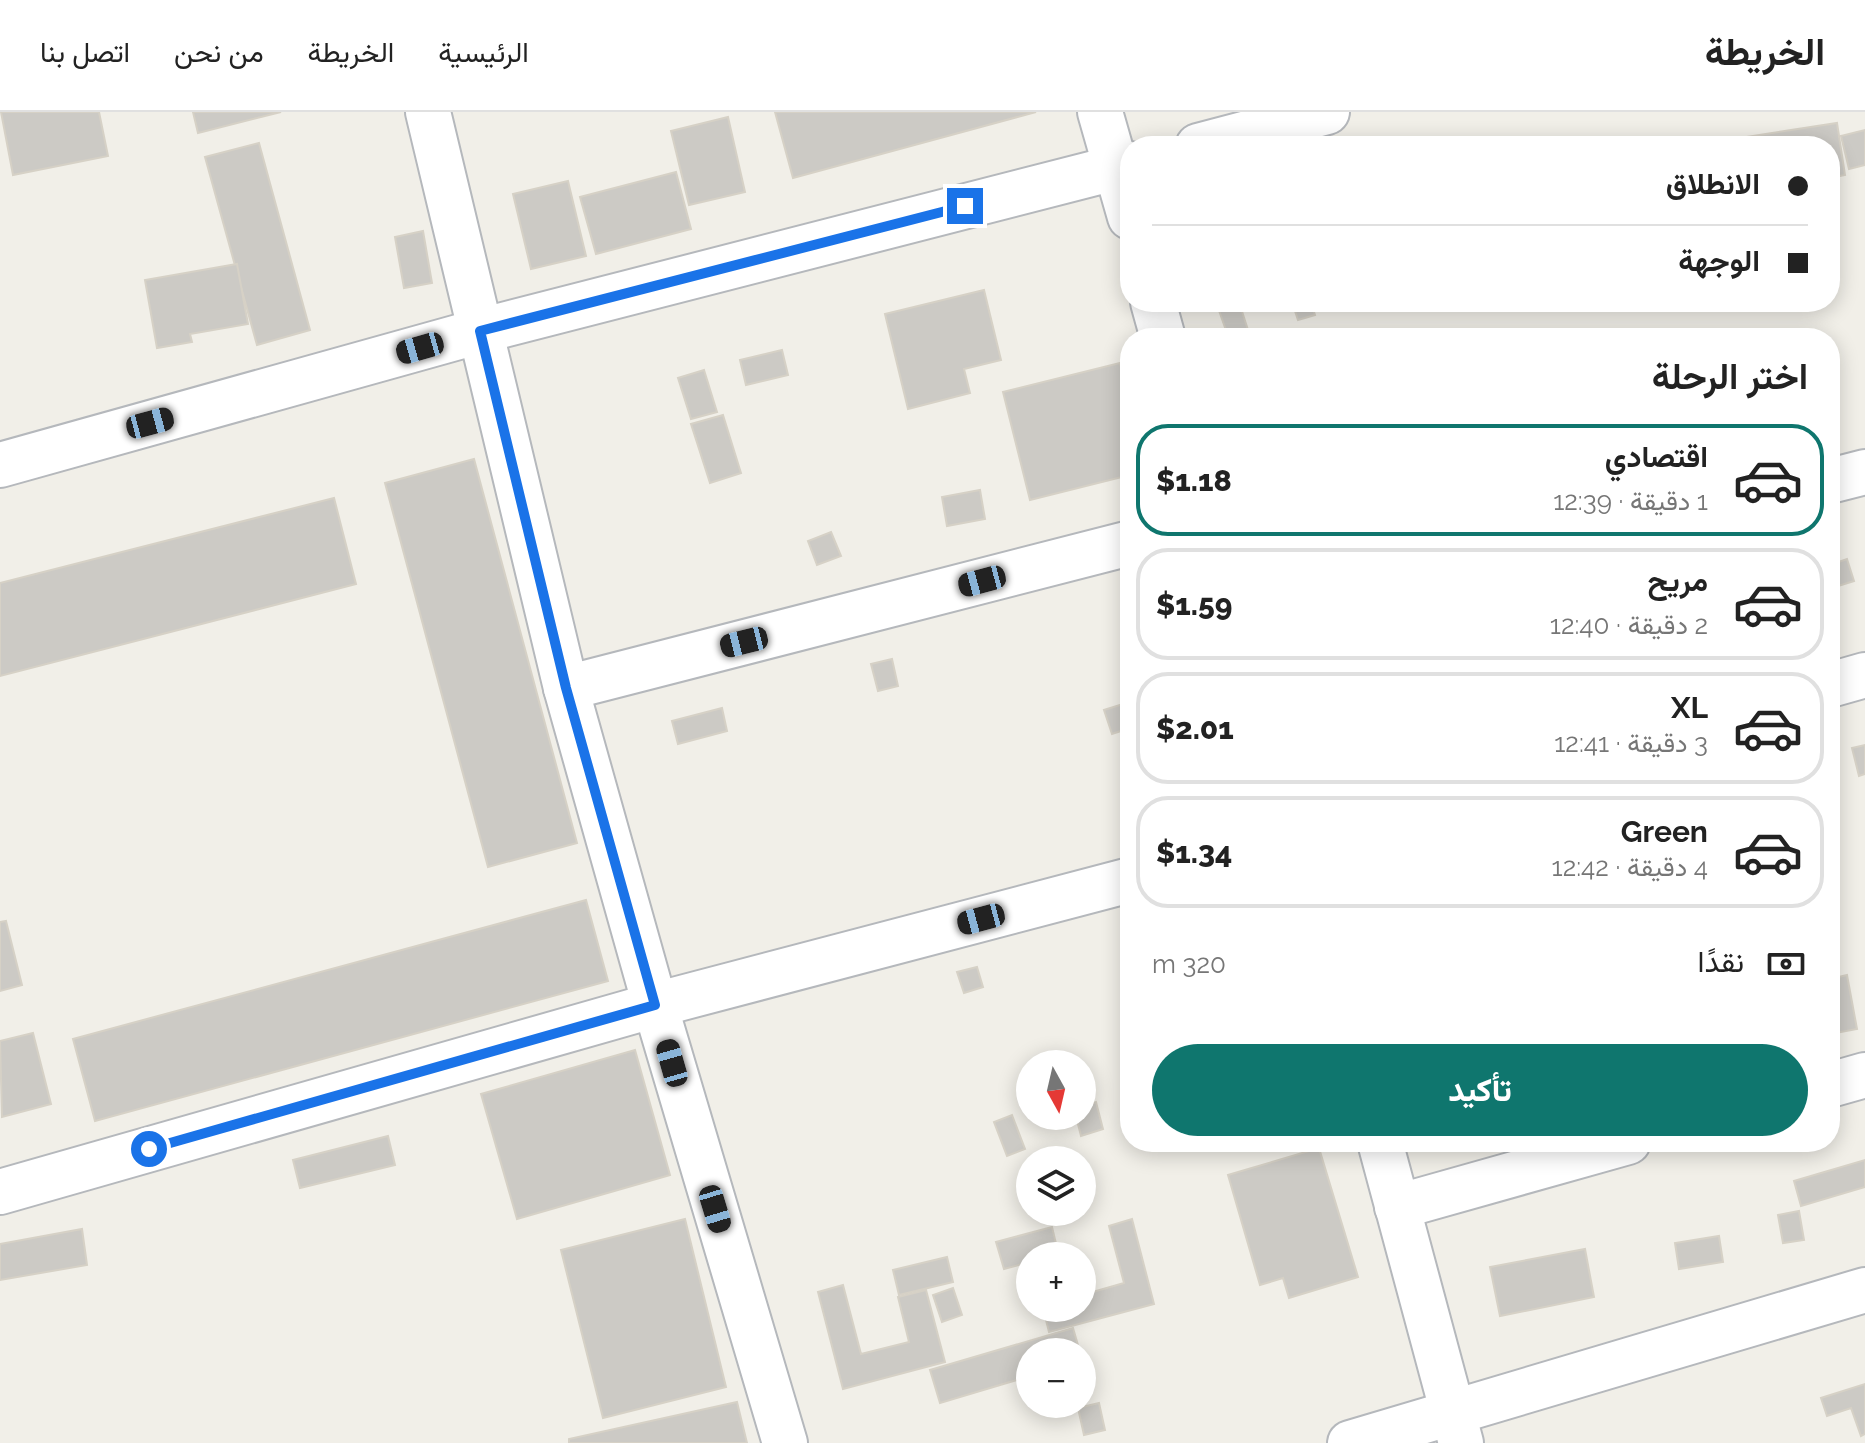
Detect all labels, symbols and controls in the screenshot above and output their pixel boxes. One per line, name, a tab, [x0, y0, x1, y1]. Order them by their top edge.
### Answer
text: الخريطة	[1705, 29, 1825, 74]
text: اتصل بنا	[40, 36, 130, 69]
text: من نحن	[174, 36, 264, 69]
text: الخريطة	[308, 36, 394, 69]
text: الرئيسية	[438, 36, 529, 69]
text: الانطلاق	[1666, 166, 1760, 201]
route end	[947, 188, 983, 224]
text: الوجهة	[1678, 243, 1760, 278]
car	[394, 330, 446, 366]
text: اختر الرحلة	[1652, 355, 1808, 397]
car	[124, 405, 176, 441]
text: اقتصادي	[1605, 439, 1708, 474]
icon: car	[1732, 444, 1804, 516]
text: $1.18	[1156, 463, 1232, 498]
text: 1 دقيقة · 12:39	[1553, 486, 1708, 516]
car	[956, 563, 1008, 599]
text: مريح	[1648, 563, 1708, 598]
icon: car	[1732, 568, 1804, 640]
text: $1.59	[1156, 587, 1232, 622]
text: 2 دقيقة · 12:40	[1550, 610, 1708, 640]
car	[718, 625, 770, 659]
text: XL	[1671, 690, 1708, 725]
icon: car	[1732, 692, 1804, 764]
text: $2.01	[1156, 711, 1234, 746]
text: 3 دقيقة · 12:41	[1554, 728, 1708, 758]
text: Green	[1621, 814, 1708, 849]
icon: car	[1732, 816, 1804, 888]
text: $1.34	[1156, 835, 1232, 870]
text: 4 دقيقة · 12:42	[1552, 852, 1708, 882]
car	[955, 901, 1007, 937]
icon: cash	[1764, 942, 1808, 986]
text: نقدًا	[1698, 944, 1744, 979]
text: 320 m	[1152, 949, 1226, 979]
car	[654, 1037, 690, 1089]
button: تأكيد	[1152, 1044, 1808, 1136]
north arrow	[1016, 1050, 1096, 1130]
map controls	[1016, 1050, 1096, 1418]
route start	[131, 1131, 167, 1167]
button: layers	[1016, 1146, 1096, 1226]
car	[697, 1183, 733, 1235]
button: +	[1016, 1242, 1096, 1322]
button: −	[1016, 1338, 1096, 1418]

